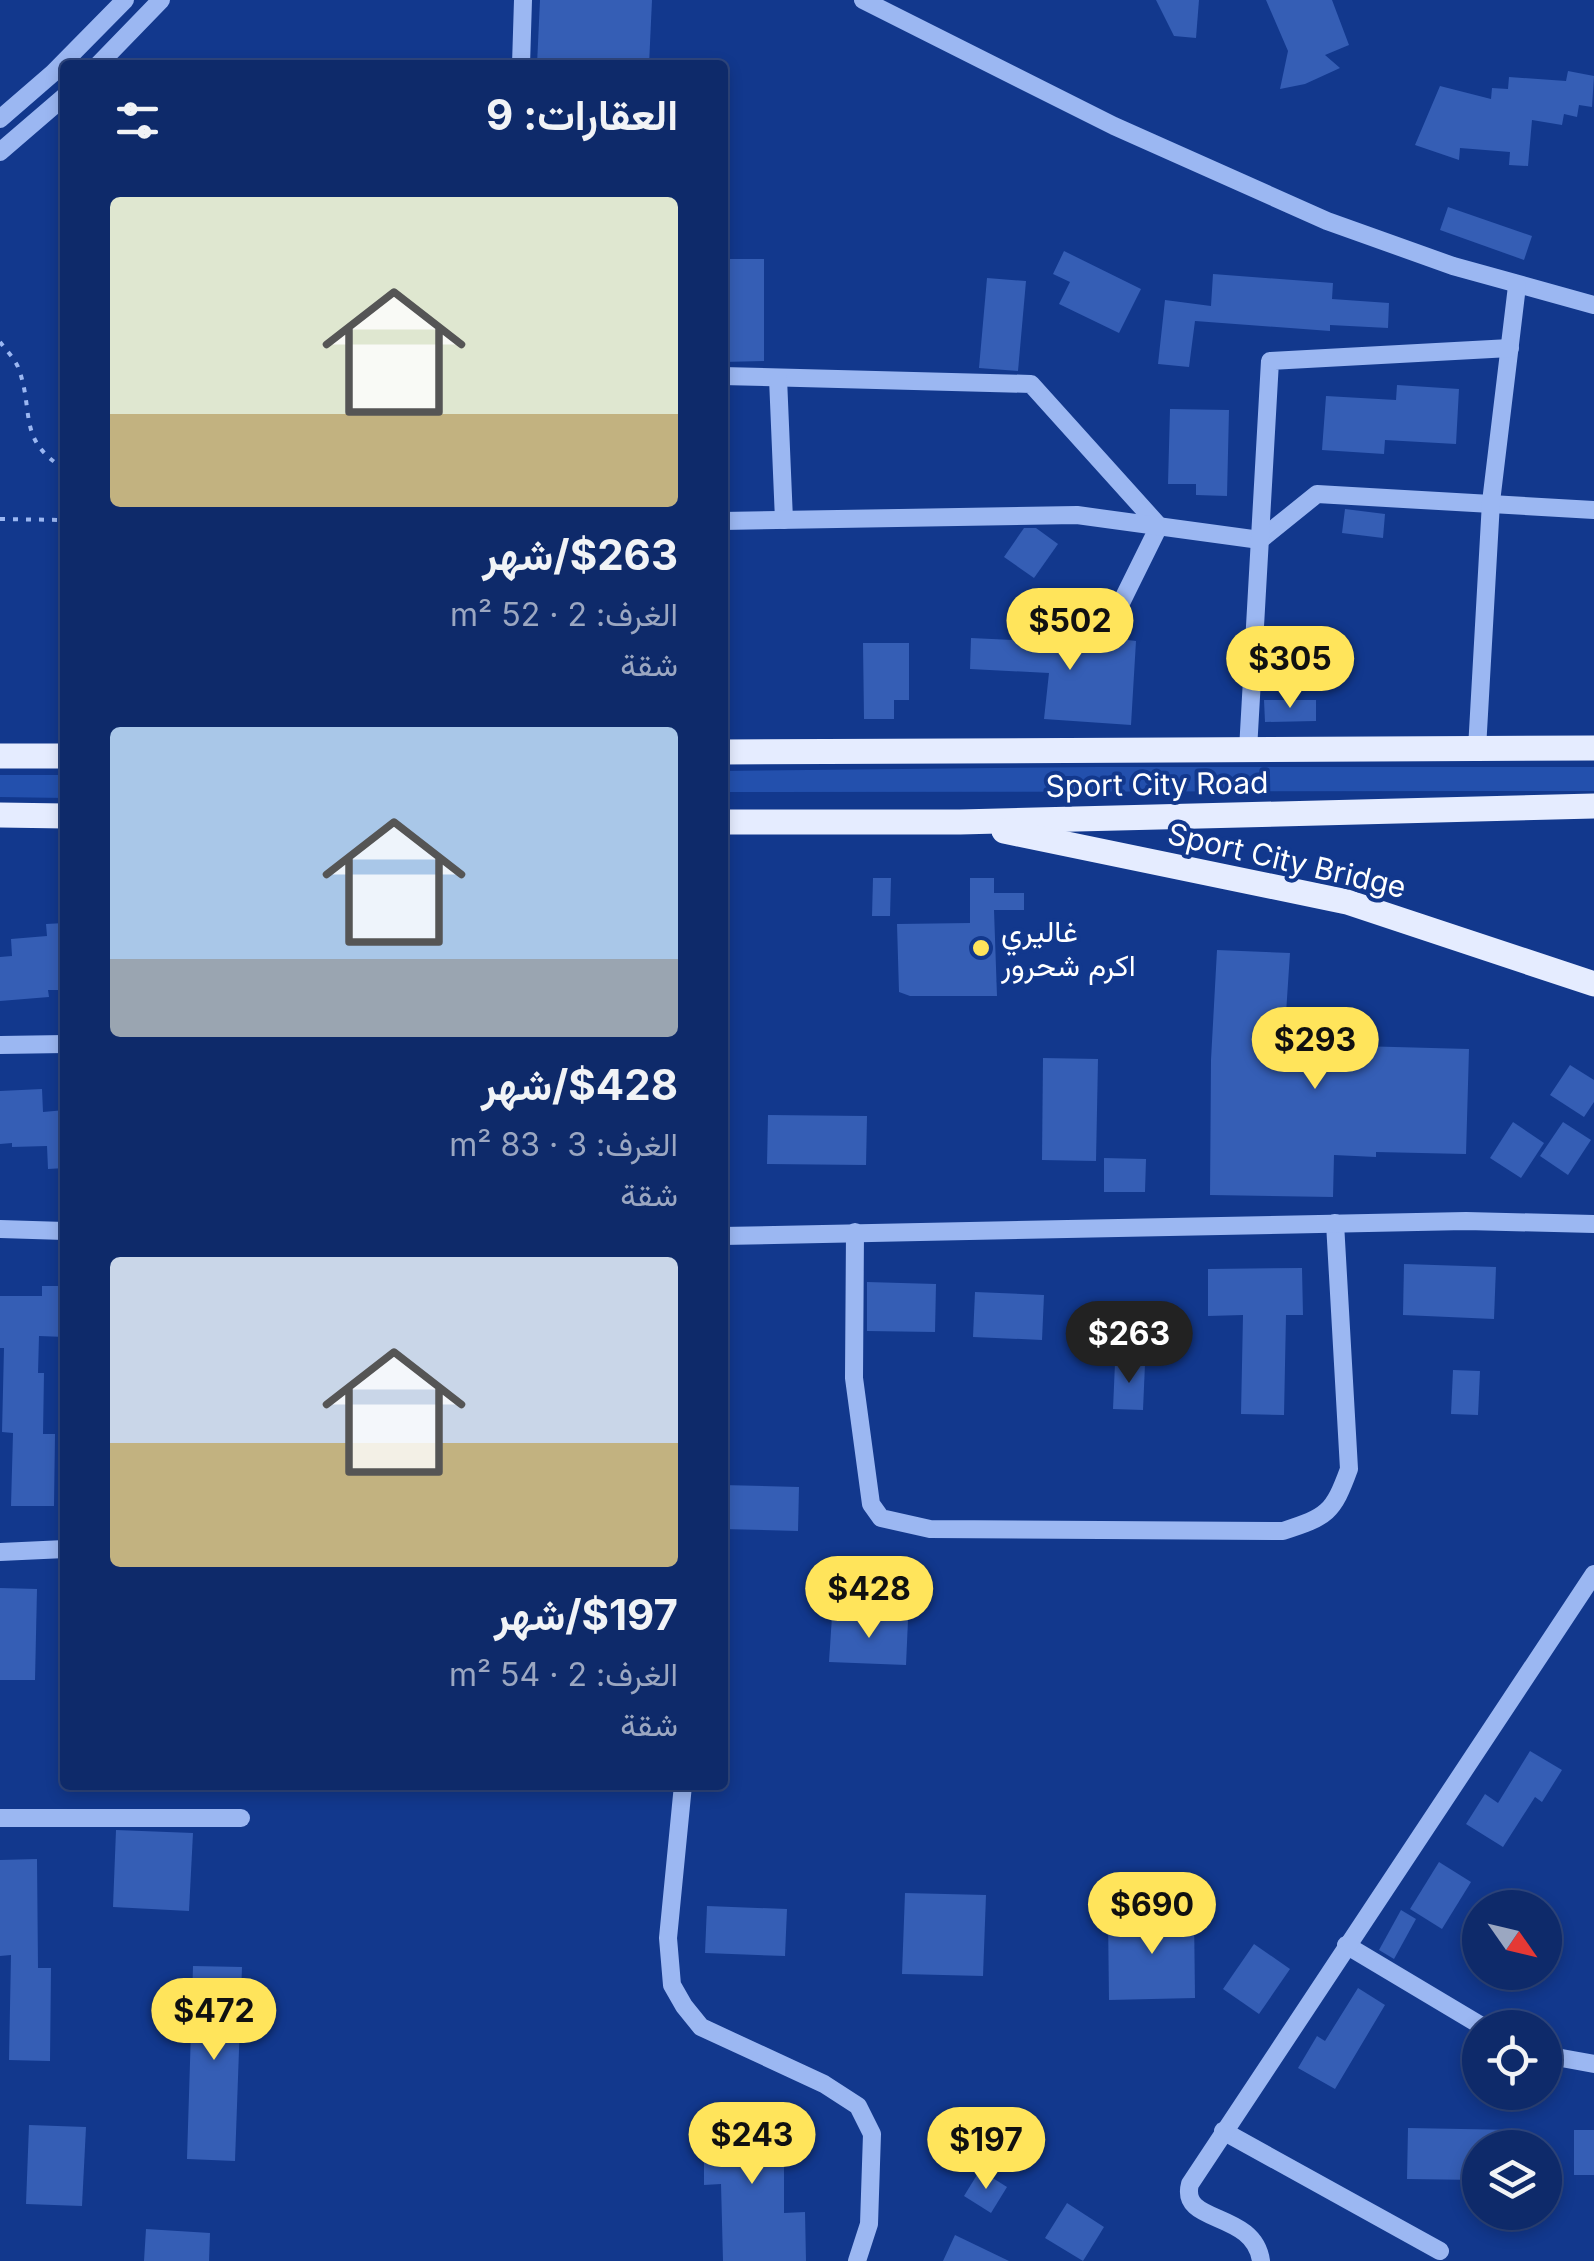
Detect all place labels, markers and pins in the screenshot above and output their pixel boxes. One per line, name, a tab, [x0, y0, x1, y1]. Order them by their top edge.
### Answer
pin: $502	[1011, 588, 1129, 673]
pin: $305	[1231, 626, 1349, 711]
place label: غاليري اكرم شحرور	[1000, 913, 1136, 985]
marker: غاليري اكرم شحرور	[970, 937, 992, 959]
pin: $293	[1256, 1007, 1374, 1092]
pin: $263	[1070, 1301, 1188, 1386]
pin: $428	[810, 1556, 928, 1641]
pin: $690	[1093, 1872, 1211, 1957]
pin: $472	[155, 1978, 273, 2063]
pin: $243	[693, 2102, 811, 2187]
pin: $197	[927, 2107, 1045, 2192]

